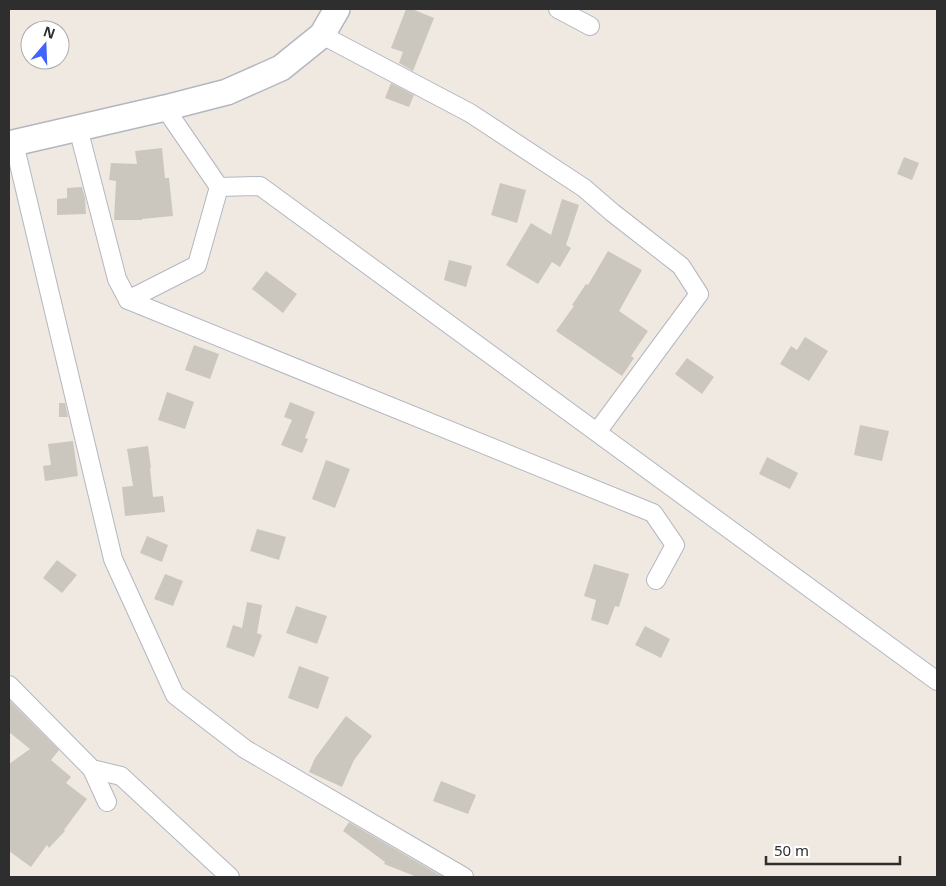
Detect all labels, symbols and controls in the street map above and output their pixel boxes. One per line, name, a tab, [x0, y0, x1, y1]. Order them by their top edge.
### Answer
north arrow	[20, 20, 70, 70]
text: N	[41, 21, 58, 43]
scale bar	[766, 834, 900, 866]
text: 50 m	[774, 840, 809, 860]

